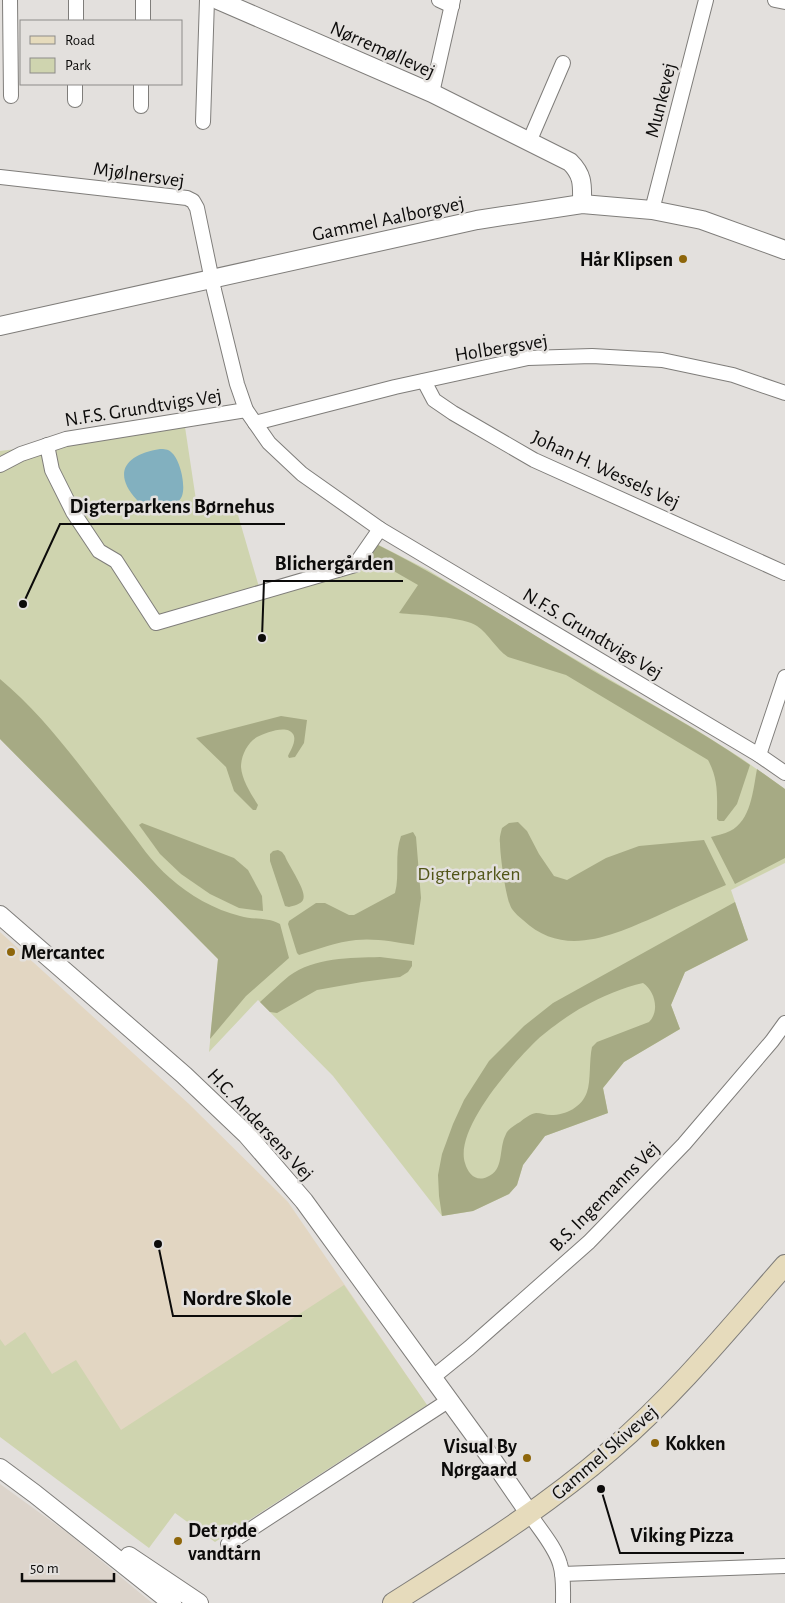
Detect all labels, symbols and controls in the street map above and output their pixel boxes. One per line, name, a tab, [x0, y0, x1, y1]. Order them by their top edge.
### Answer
street label: Nørremøllevej	[327, 18, 438, 82]
legend	[20, 20, 182, 85]
text: Road	[65, 33, 95, 48]
text: Park	[65, 58, 91, 73]
street label: Munkevej	[642, 61, 680, 140]
street label: Mjølnersvej	[92, 159, 186, 191]
street label: Gammel Aalborgvej	[310, 193, 466, 245]
place label: Hår Klipsen	[580, 250, 673, 270]
marker: Hår Klipsen	[677, 253, 689, 265]
street label: Holbergsvej	[453, 331, 549, 365]
street label: N.F.S. Grundtvigs Vej	[63, 386, 223, 430]
street label: Johan H. Wessels Vej	[529, 427, 682, 513]
callout: Digterparkens Børnehus	[60, 488, 285, 524]
text: Digterparkens Børnehus	[70, 496, 274, 517]
callout: Blichergården	[264, 545, 403, 581]
text: Blichergården	[274, 553, 394, 574]
street label: N.F.S. Grundtvigs Vej	[519, 584, 666, 683]
park label: Digterparken	[417, 864, 521, 884]
place label: Mercantec	[21, 943, 105, 963]
marker: Mercantec	[5, 946, 17, 958]
street label: H.C. Andersens Vej	[203, 1065, 317, 1185]
street label: B.S. Ingemanns Vej	[546, 1138, 663, 1255]
callout: Nordre Skole	[173, 1280, 302, 1316]
text: Nordre Skole	[182, 1288, 292, 1309]
street label: Gammel Skivevej	[548, 1401, 662, 1504]
place label: Kokken	[665, 1434, 726, 1454]
place label: Visual By Nørgaard	[441, 1437, 517, 1480]
marker: Kokken	[649, 1437, 661, 1449]
marker: Visual By Nørgaard	[521, 1452, 533, 1464]
callout: Viking Pizza	[620, 1517, 744, 1553]
place label: Det røde vandtårn	[188, 1521, 261, 1564]
text: Viking Pizza	[630, 1525, 734, 1546]
marker: Det røde vandtårn	[172, 1535, 184, 1547]
scale bar	[22, 1550, 115, 1582]
text: 50 m	[30, 1561, 59, 1576]

